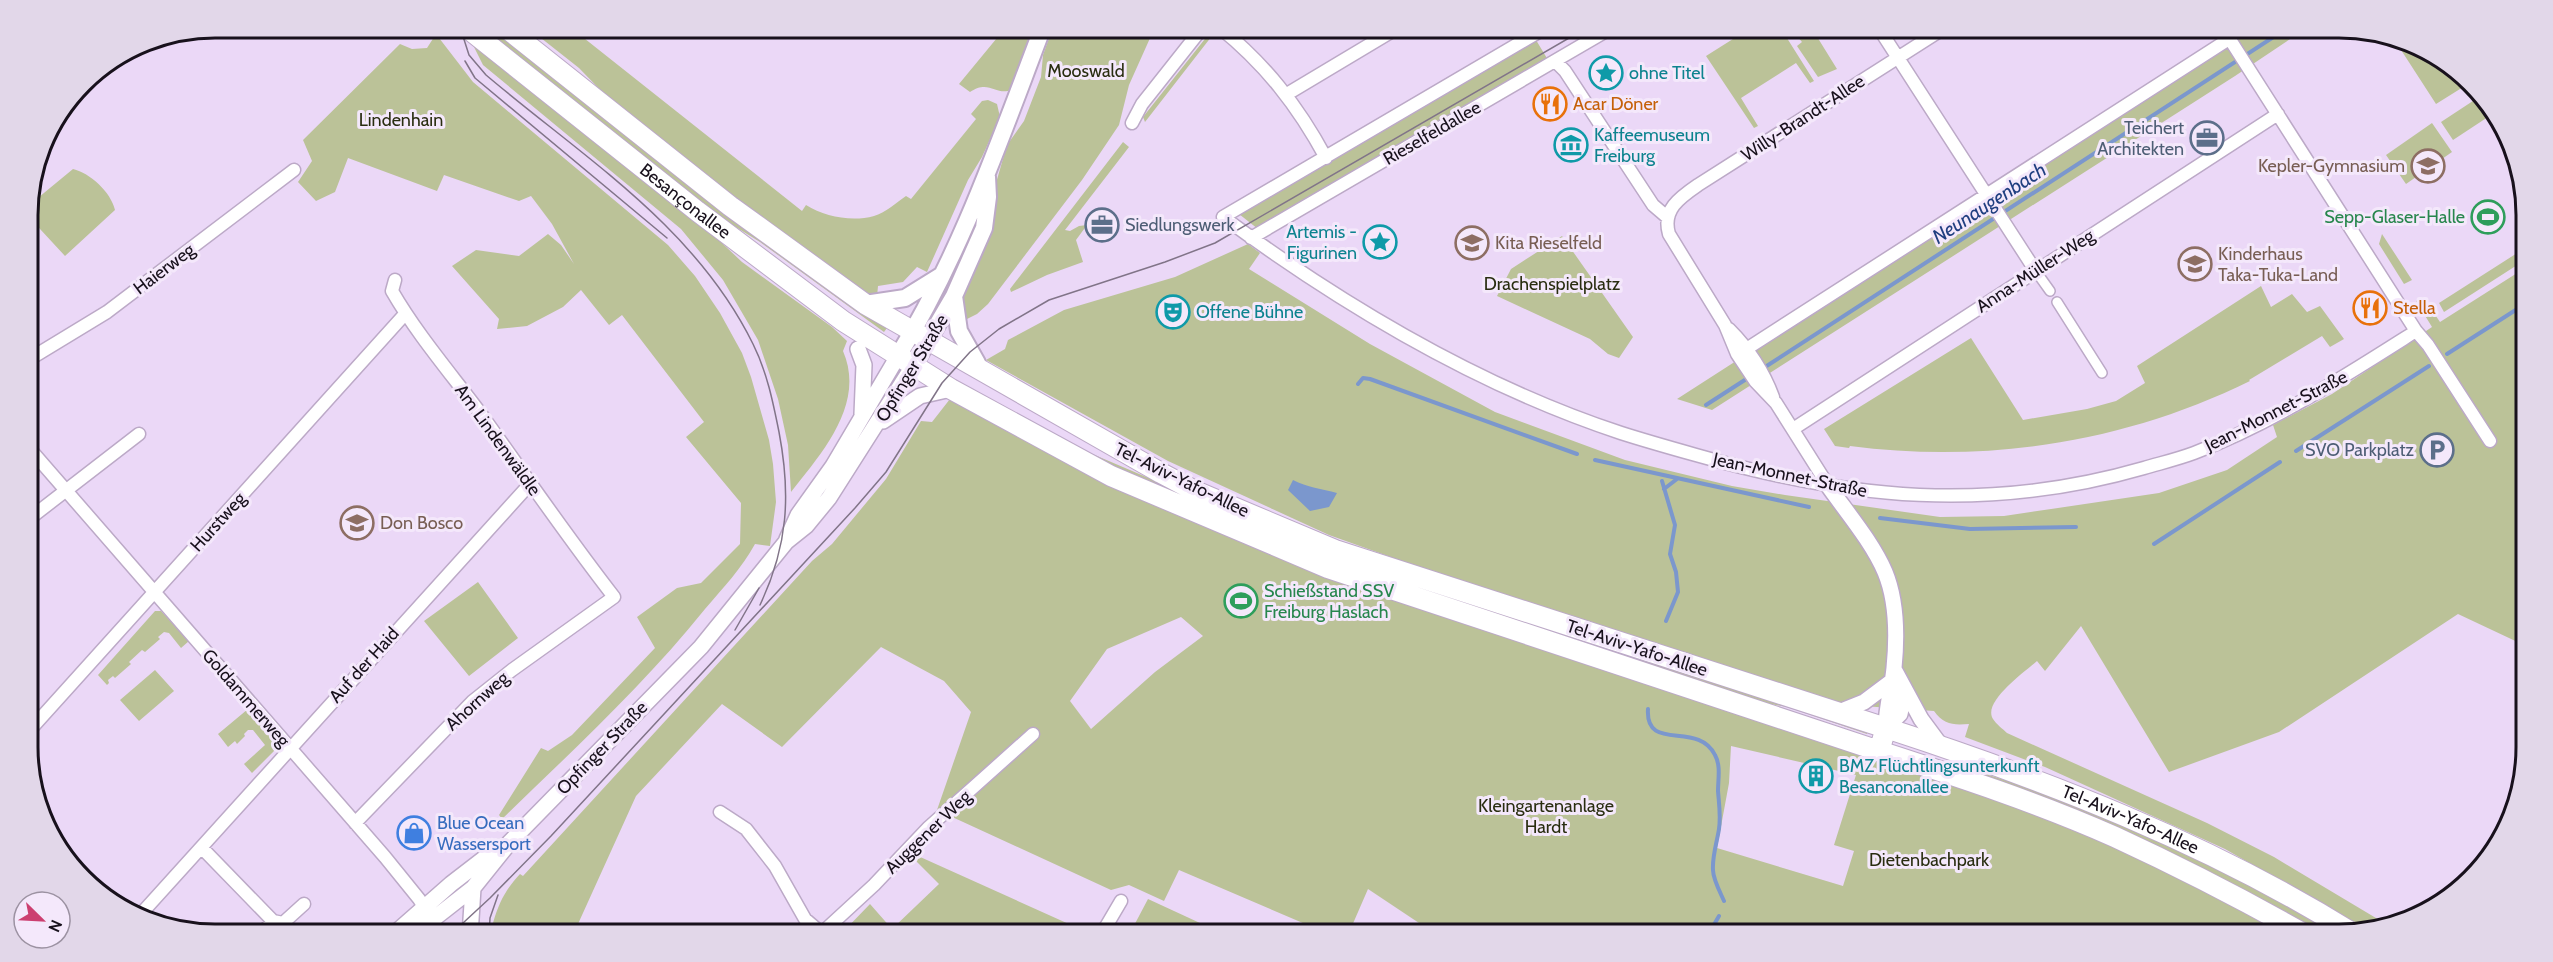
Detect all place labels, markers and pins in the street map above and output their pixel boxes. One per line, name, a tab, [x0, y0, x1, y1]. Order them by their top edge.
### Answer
place icon: ohne Titel	[1588, 55, 1624, 91]
place label: ohne Titel	[1629, 62, 1705, 84]
restaurant icon: Acar Döner	[1532, 86, 1568, 122]
place label: Acar Döner	[1573, 93, 1659, 115]
place label: Teichert Architekten	[2097, 117, 2184, 160]
office icon: Teichert Architekten	[2189, 120, 2225, 156]
place label: Kaffeemuseum Freiburg	[1594, 124, 1710, 167]
museum icon: Kaffeemuseum Freiburg	[1553, 127, 1589, 163]
school or university icon: Kepler-Gymnasium	[2410, 148, 2446, 184]
place label: Kepler-Gymnasium	[2258, 155, 2405, 177]
sports icon: Sepp-Glaser-Halle	[2470, 199, 2506, 235]
place label: Sepp-Glaser-Halle	[2324, 206, 2465, 228]
office icon: Siedlungswerk	[1084, 207, 1120, 243]
place label: Siedlungswerk	[1125, 214, 1235, 236]
place label: Artemis - Figurinen	[1286, 221, 1357, 264]
place icon: Artemis - Figurinen	[1362, 224, 1398, 260]
school or university icon: Kita Rieselfeld	[1454, 225, 1490, 261]
place label: Kita Rieselfeld	[1495, 232, 1602, 254]
place label: Kinderhaus Taka-Tuka-Land	[2218, 243, 2338, 286]
school or university icon: Kinderhaus Taka-Tuka-Land	[2177, 246, 2213, 282]
restaurant icon: Stella	[2352, 290, 2388, 326]
theatre icon: Offene Bühne	[1155, 294, 1191, 330]
place label: Stella	[2393, 297, 2436, 319]
place label: Offene Bühne	[1196, 301, 1303, 323]
parking icon: SVO Parkplatz	[2419, 432, 2455, 468]
place label: SVO Parkplatz	[2305, 439, 2415, 461]
school or university icon: Don Bosco	[339, 505, 375, 541]
place label: Don Bosco	[380, 512, 463, 534]
place label: Schießstand SSV Freiburg Haslach	[1264, 580, 1394, 623]
sports icon: Schießstand SSV Freiburg Haslach	[1223, 583, 1259, 619]
place label: BMZ Flüchtlingsunterkunft Besanconallee	[1839, 755, 2040, 798]
building icon: BMZ Flüchtlingsunterkunft Besanconallee	[1798, 758, 1834, 794]
place label: Blue Ocean Wassersport	[437, 812, 531, 855]
shop icon: Blue Ocean Wassersport	[396, 815, 432, 851]

